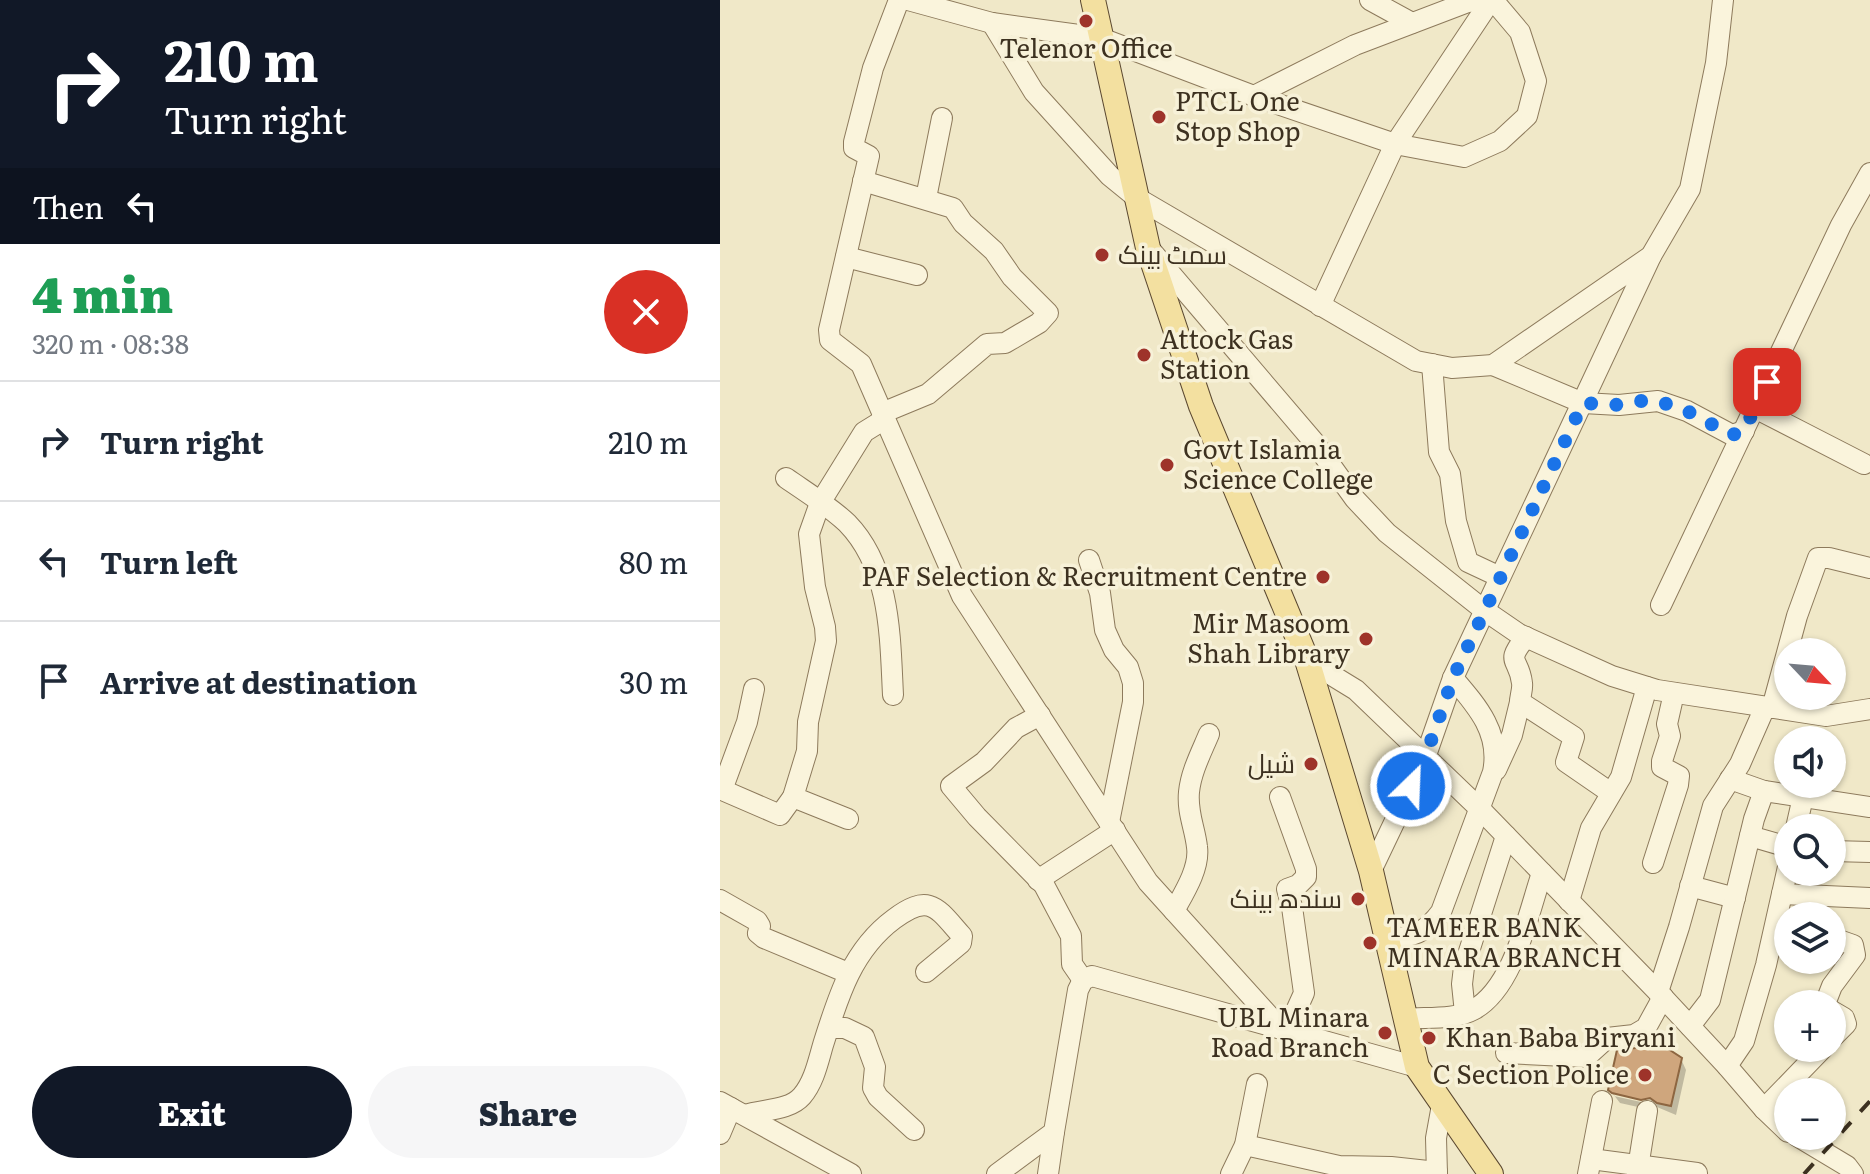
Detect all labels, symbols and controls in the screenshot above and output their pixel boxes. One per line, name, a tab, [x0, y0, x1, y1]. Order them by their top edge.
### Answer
marker: Telenor Office	[1077, 12, 1095, 30]
text: 210 m	[164, 16, 319, 99]
place label: Telenor Office	[999, 27, 1173, 66]
icon: right	[32, 32, 136, 136]
place label: PTCL One Stop Shop	[1175, 80, 1301, 149]
text: Turn right	[164, 92, 347, 145]
marker: PTCL One Stop Shop	[1150, 108, 1168, 126]
text: Then	[32, 184, 104, 228]
icon: left	[120, 184, 164, 228]
place label: سمٹ بینک	[1118, 233, 1227, 272]
marker: سمٹ بینک	[1093, 246, 1111, 264]
text: 4 min	[32, 257, 173, 328]
button: close	[604, 270, 688, 354]
place label: Attock Gas Station	[1160, 318, 1293, 387]
text: 320 m · 08:38	[32, 323, 189, 362]
marker: Attock Gas Station	[1135, 346, 1153, 364]
pin	[1733, 348, 1801, 416]
icon: arrive	[1745, 360, 1789, 404]
icon: right	[32, 419, 76, 463]
text: Turn right	[100, 419, 264, 463]
text: 210 m	[608, 419, 688, 463]
place label: Govt Islamia Science College	[1183, 428, 1373, 497]
marker: Govt Islamia Science College	[1158, 456, 1176, 474]
icon: left	[32, 539, 76, 583]
text: Turn left	[100, 539, 238, 583]
text: 80 m	[619, 539, 688, 583]
place label: PAF Selection & Recruitment Centre	[861, 555, 1307, 594]
marker: PAF Selection & Recruitment Centre	[1314, 568, 1332, 586]
place label: Mir Masoom Shah Library	[1187, 602, 1350, 671]
marker: Mir Masoom Shah Library	[1357, 630, 1375, 648]
north arrow	[1774, 638, 1846, 710]
map controls	[1774, 638, 1846, 1150]
icon: arrive	[32, 659, 76, 703]
text: Arrive at destination	[100, 659, 417, 703]
text: 30 m	[619, 659, 688, 703]
button: sound	[1774, 726, 1846, 798]
place label: شیل	[1248, 742, 1295, 781]
position arrow	[1369, 744, 1453, 828]
marker: شیل	[1302, 755, 1320, 773]
button: search	[1774, 814, 1846, 886]
place label: سندھ بینک	[1230, 877, 1342, 916]
marker: سندھ بینک	[1349, 890, 1367, 908]
button: layers	[1774, 902, 1846, 974]
place label: TAMEER BANK MINARA BRANCH	[1386, 906, 1622, 975]
marker: TAMEER BANK MINARA BRANCH	[1361, 934, 1379, 952]
button: +	[1774, 990, 1846, 1062]
place label: UBL Minara Road Branch	[1210, 996, 1369, 1065]
place label: Khan Baba Biryani	[1445, 1016, 1676, 1055]
marker: UBL Minara Road Branch	[1376, 1024, 1394, 1042]
marker: Khan Baba Biryani	[1420, 1029, 1438, 1047]
place label: C Section Police	[1433, 1053, 1629, 1092]
button: Exit	[32, 1066, 352, 1158]
button: Share	[368, 1066, 688, 1158]
marker: C Section Police	[1636, 1066, 1654, 1084]
button: −	[1774, 1078, 1846, 1150]

